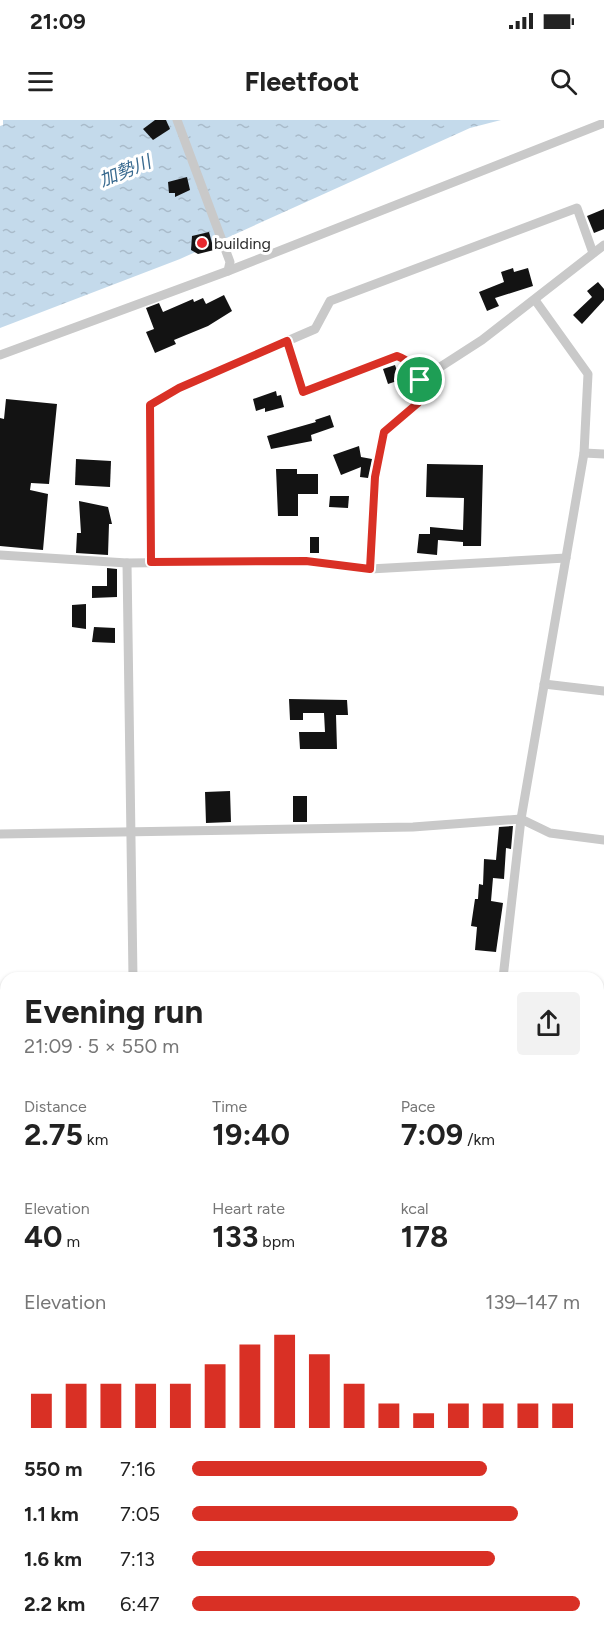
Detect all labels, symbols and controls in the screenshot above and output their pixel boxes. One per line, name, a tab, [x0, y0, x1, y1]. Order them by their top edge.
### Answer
text: 21:09	[30, 8, 86, 35]
icon: menu	[24, 65, 57, 98]
text: Fleetfoot	[245, 65, 359, 98]
icon: search	[547, 65, 580, 98]
water label: 加勢川	[96, 150, 156, 191]
place label: building	[214, 234, 271, 253]
marker: building	[195, 236, 209, 250]
pin	[394, 354, 445, 405]
icon: arrive	[403, 363, 436, 396]
text: Evening run	[24, 992, 203, 1031]
button: share	[517, 992, 580, 1055]
text: 21:09 · 5 × 550 m	[24, 1034, 179, 1058]
text: Distance	[24, 1097, 87, 1116]
text: Time	[212, 1097, 247, 1116]
text: Pace	[401, 1097, 435, 1116]
text: 2.75	[24, 1116, 83, 1153]
text: 19:40	[212, 1116, 290, 1153]
text: 7:09	[401, 1116, 463, 1153]
text: km	[83, 1130, 108, 1149]
text: /km	[463, 1130, 495, 1149]
text: Elevation	[24, 1199, 90, 1218]
text: Heart rate	[212, 1199, 285, 1218]
text: kcal	[401, 1199, 429, 1218]
text: 40	[24, 1218, 62, 1255]
text: 133	[212, 1218, 258, 1255]
text: 178	[401, 1218, 448, 1255]
text: m	[62, 1232, 80, 1251]
text: bpm	[258, 1232, 295, 1251]
text: Elevation	[24, 1290, 106, 1314]
text: 139–147 m	[485, 1290, 580, 1314]
text: 550 m	[24, 1457, 82, 1481]
text: 7:16	[120, 1457, 155, 1481]
text: 1.1 km	[24, 1502, 79, 1526]
text: 7:05	[120, 1502, 160, 1526]
text: 1.6 km	[24, 1547, 82, 1571]
text: 7:13	[120, 1547, 155, 1571]
text: 2.2 km	[24, 1592, 85, 1616]
text: 6:47	[120, 1592, 160, 1616]

